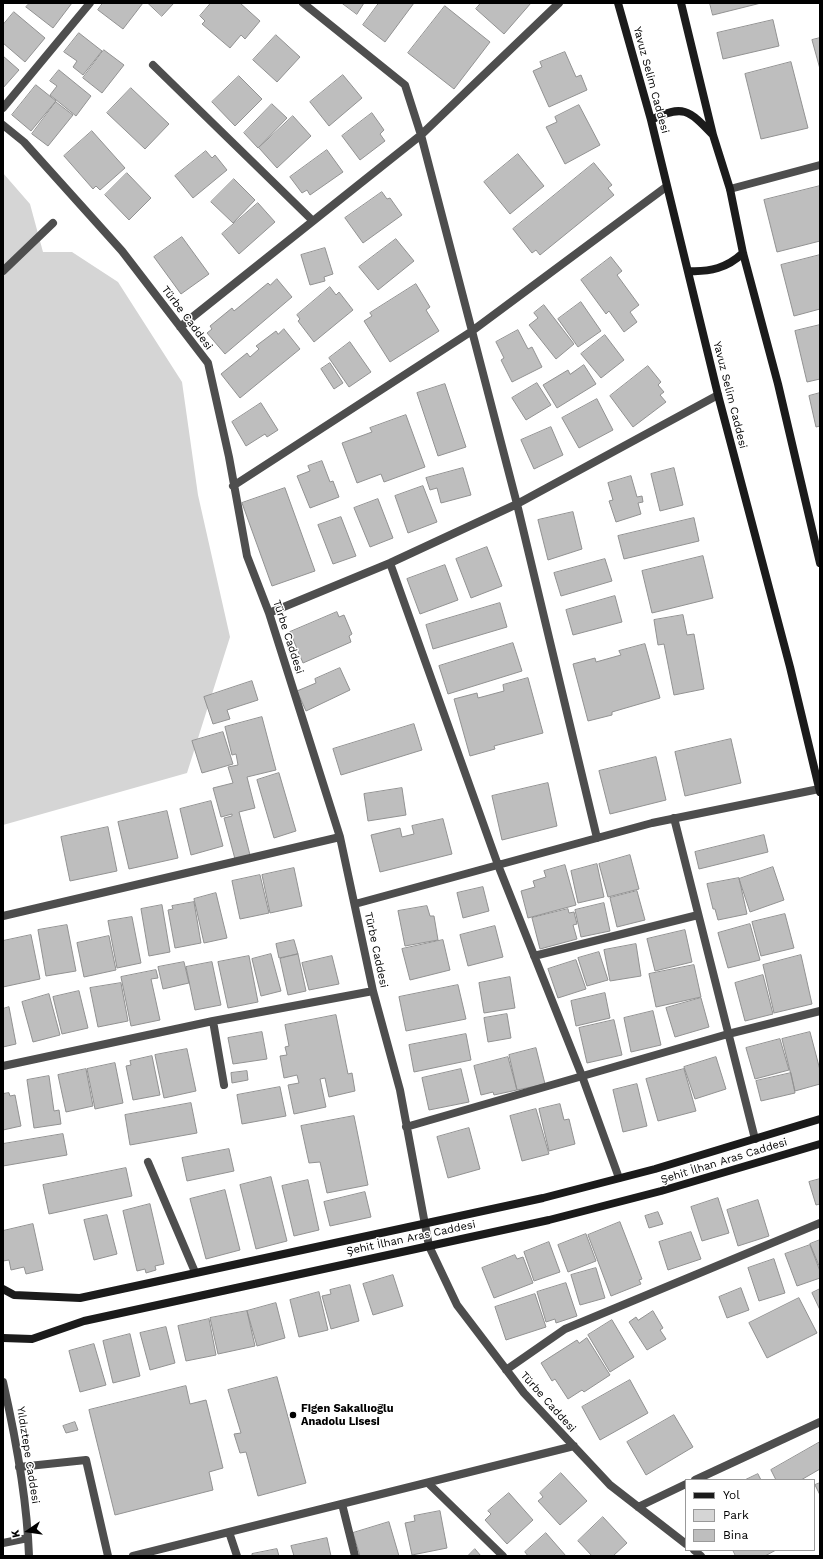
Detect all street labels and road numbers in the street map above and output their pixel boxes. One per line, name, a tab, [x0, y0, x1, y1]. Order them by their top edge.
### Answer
street label: Yavuz Selim Caddesi	[630, 25, 672, 135]
street label: Türbe Caddesi	[159, 283, 215, 353]
street label: Yavuz Selim Caddesi	[710, 340, 750, 450]
street label: Türbe Caddesi	[270, 598, 306, 676]
street label: Türbe Caddesi	[362, 911, 390, 989]
street label: Şehit İlhan Aras Caddesi	[659, 1135, 789, 1187]
street label: Şehit İlhan Aras Caddesi	[345, 1218, 477, 1258]
street label: Türbe Caddesi	[517, 1369, 579, 1435]
street label: Yıldıztepe Caddesi	[14, 1405, 42, 1505]

